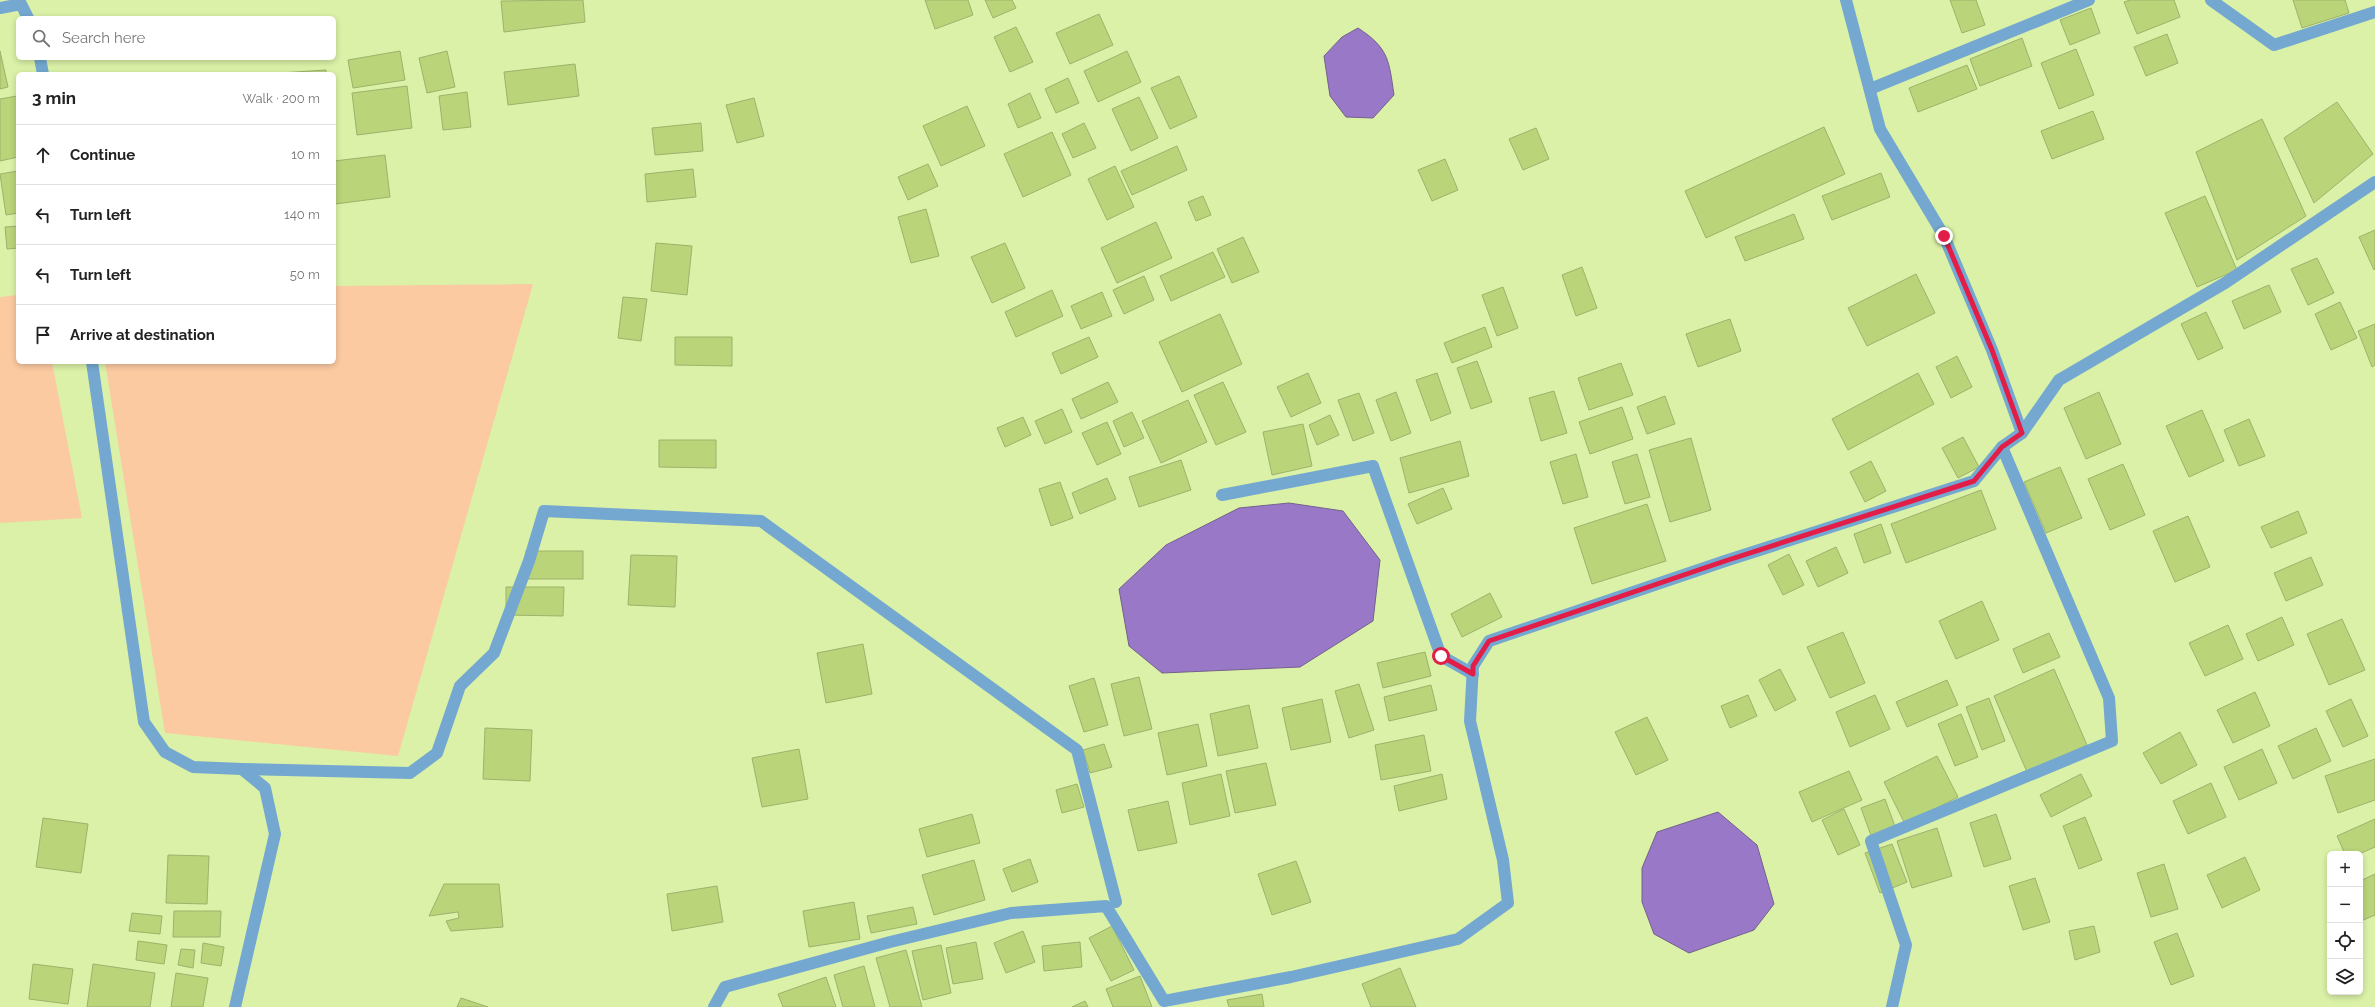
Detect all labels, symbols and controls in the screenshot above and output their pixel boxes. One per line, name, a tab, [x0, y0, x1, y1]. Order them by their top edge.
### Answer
search box	[16, 16, 336, 60]
icon: search	[30, 27, 52, 49]
text: Search here	[62, 29, 145, 47]
text: 3 min	[32, 88, 76, 108]
text: Walk · 200 m	[243, 91, 320, 106]
icon: ahead	[32, 144, 54, 166]
text: Continue	[70, 146, 135, 164]
text: 10 m	[291, 147, 320, 162]
icon: left	[32, 204, 54, 226]
text: Turn left	[70, 206, 131, 224]
text: 140 m	[284, 207, 320, 222]
route end	[1935, 227, 1953, 245]
icon: left	[32, 264, 54, 286]
text: Turn left	[70, 266, 131, 284]
text: 50 m	[290, 267, 320, 282]
icon: arrive	[32, 324, 54, 346]
text: Arrive at destination	[70, 326, 215, 344]
route start	[1432, 647, 1450, 665]
map controls	[2327, 851, 2363, 995]
button: +	[2327, 851, 2363, 887]
button: −	[2327, 887, 2363, 923]
button: locate	[2327, 923, 2363, 959]
button: layers	[2327, 959, 2363, 995]

